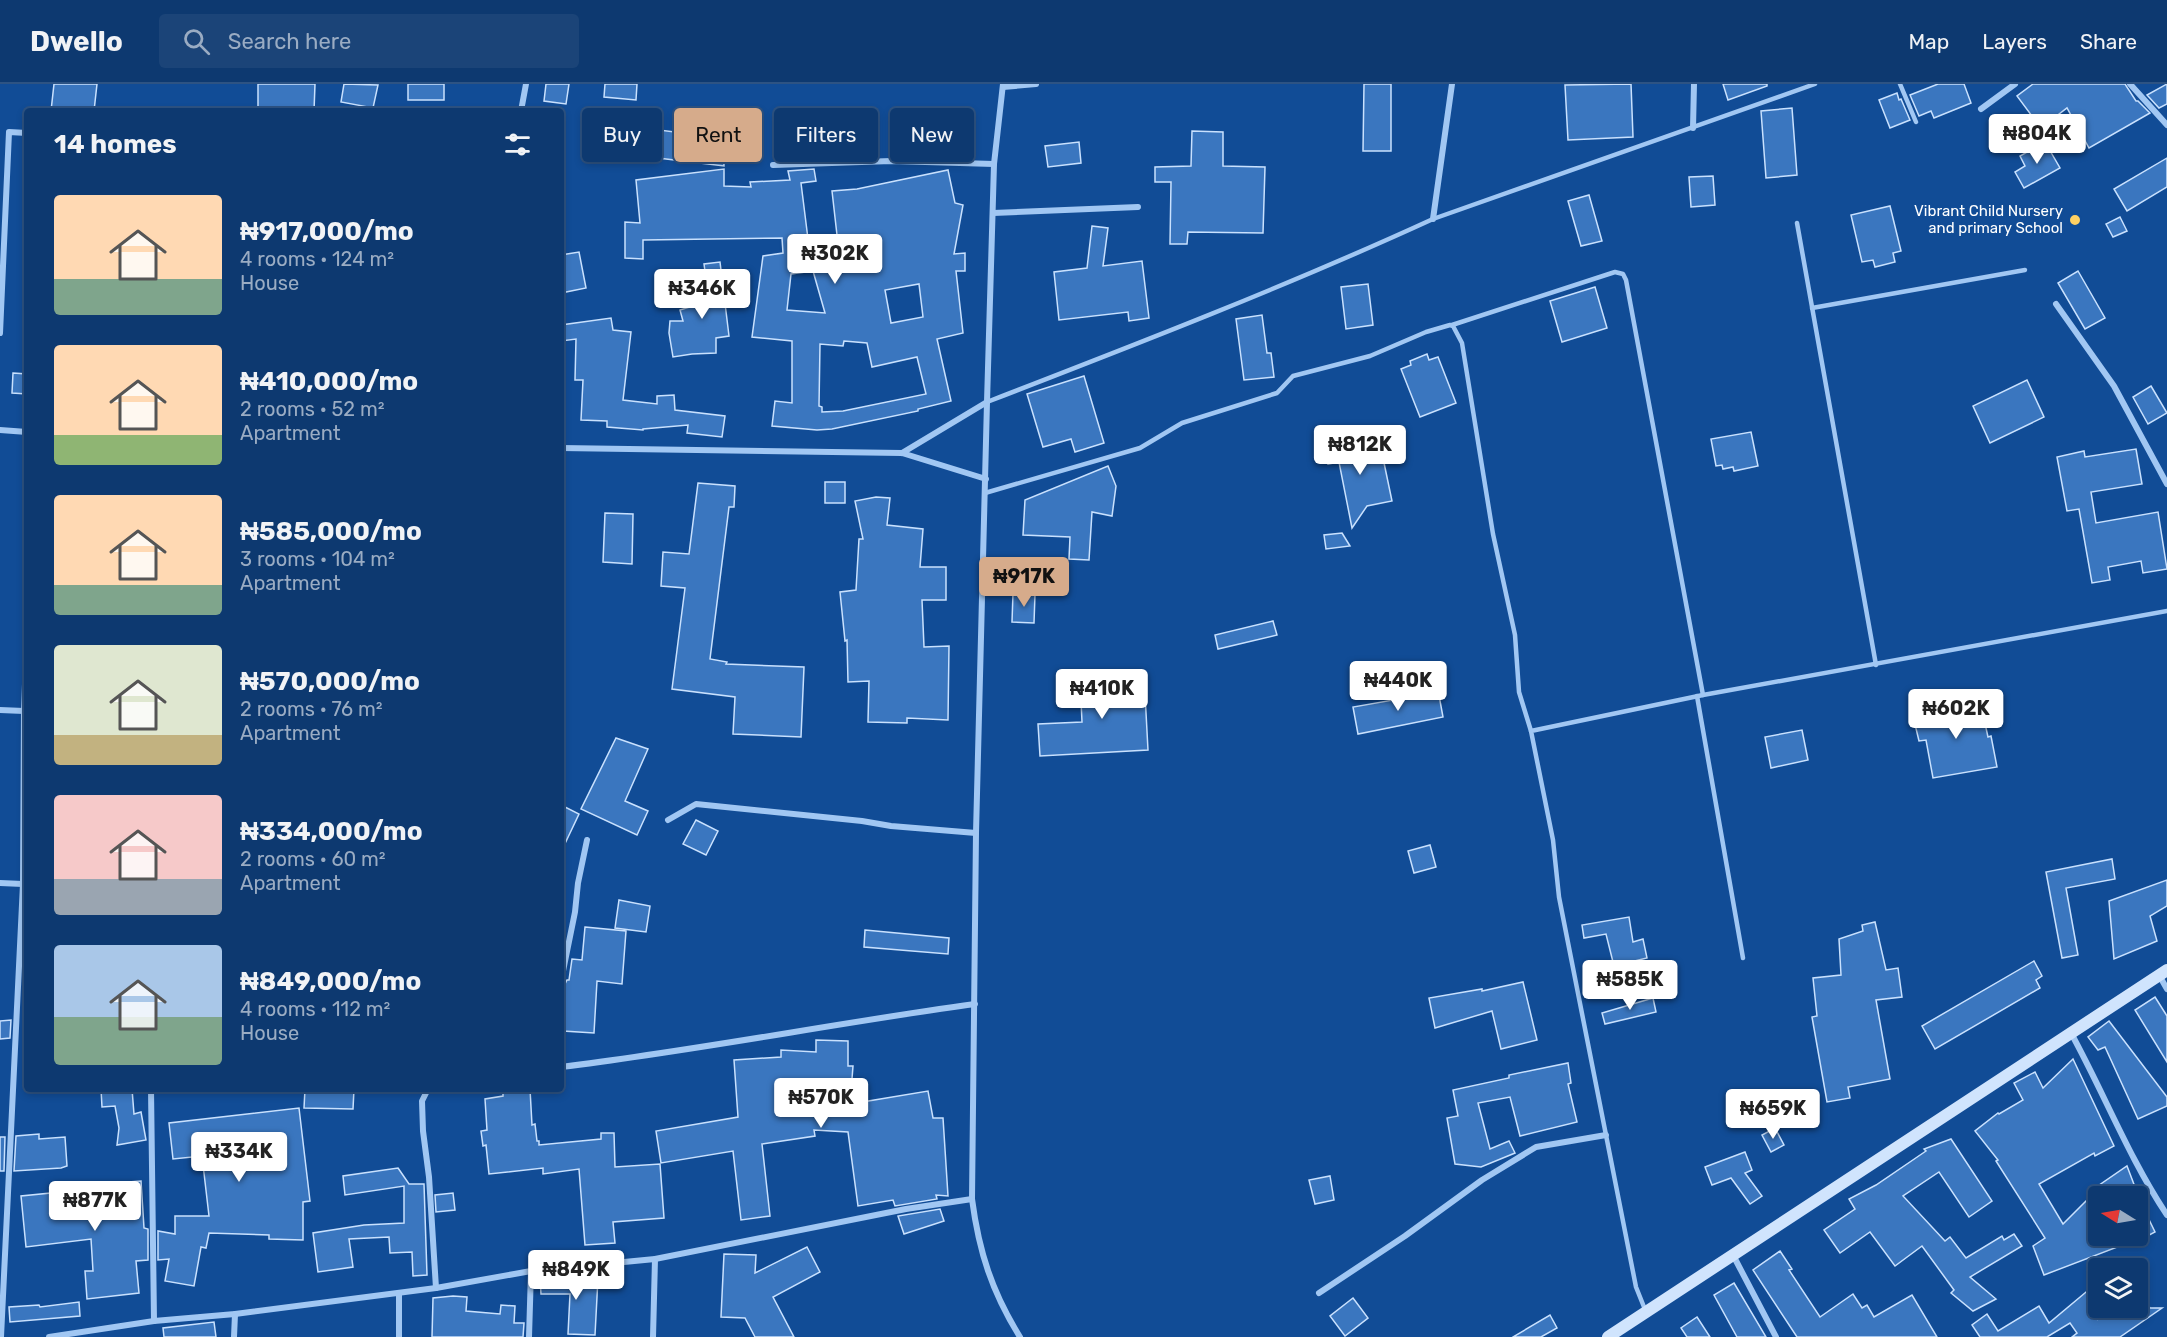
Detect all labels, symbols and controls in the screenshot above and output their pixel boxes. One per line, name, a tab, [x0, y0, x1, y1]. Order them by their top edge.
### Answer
search box	[159, 14, 579, 68]
text: Dwello	[30, 25, 123, 58]
icon: search	[180, 25, 213, 58]
text: Search here	[228, 28, 351, 55]
text: Map	[1908, 29, 1949, 54]
text: Layers	[1982, 29, 2047, 54]
text: Share	[2080, 29, 2137, 54]
chip: Buy	[582, 108, 662, 162]
chip: Rent	[674, 108, 762, 162]
chip: Filters	[774, 108, 878, 162]
chip: New	[890, 108, 974, 162]
pin: ₦804K	[1995, 114, 2079, 165]
text: ₦804K	[2003, 121, 2071, 145]
icon: filters	[501, 128, 534, 161]
text: 14 homes	[54, 129, 177, 160]
place label: Vibrant Child Nursery and primary School	[1914, 202, 2063, 237]
marker: Vibrant Child Nursery and primary School	[2068, 213, 2082, 227]
text: ₦917,000/mo	[240, 216, 414, 247]
icon: home	[102, 219, 174, 291]
pin: ₦302K	[793, 234, 877, 285]
text: ₦302K	[801, 241, 869, 265]
text: 4 rooms · 124 m²	[240, 247, 394, 271]
pin: ₦346K	[660, 269, 744, 320]
text: House	[240, 271, 299, 295]
text: ₦346K	[668, 276, 736, 300]
text: ₦410,000/mo	[240, 366, 418, 397]
icon: home	[102, 369, 174, 441]
text: 2 rooms · 52 m²	[240, 397, 385, 421]
text: Apartment	[240, 421, 341, 445]
pin: ₦812K	[1318, 425, 1402, 476]
text: ₦812K	[1328, 432, 1392, 456]
text: ₦585,000/mo	[240, 516, 422, 547]
icon: home	[102, 519, 174, 591]
text: 3 rooms · 104 m²	[240, 547, 395, 571]
pin: ₦917K	[982, 557, 1066, 608]
text: ₦917K	[993, 564, 1055, 588]
text: Apartment	[240, 571, 341, 595]
pin: ₦440K	[1356, 661, 1440, 712]
text: ₦570,000/mo	[240, 666, 420, 697]
text: ₦440K	[1364, 668, 1432, 692]
icon: home	[102, 669, 174, 741]
pin: ₦410K	[1060, 669, 1144, 720]
text: ₦410K	[1070, 676, 1134, 700]
pin: ₦602K	[1914, 689, 1998, 740]
text: ₦602K	[1922, 696, 1990, 720]
text: 2 rooms · 76 m²	[240, 697, 383, 721]
text: Apartment	[240, 721, 341, 745]
text: ₦334,000/mo	[240, 816, 423, 847]
icon: home	[102, 819, 174, 891]
text: 2 rooms · 60 m²	[240, 847, 386, 871]
text: Apartment	[240, 871, 341, 895]
pin: ₦585K	[1588, 960, 1672, 1011]
text: ₦849,000/mo	[240, 966, 421, 997]
text: ₦585K	[1596, 967, 1664, 991]
icon: home	[102, 969, 174, 1041]
text: 4 rooms · 112 m²	[240, 997, 390, 1021]
text: House	[240, 1021, 299, 1045]
pin: ₦570K	[779, 1078, 863, 1129]
text: ₦570K	[788, 1085, 854, 1109]
pin: ₦659K	[1731, 1089, 1815, 1140]
text: ₦659K	[1740, 1096, 1806, 1120]
pin: ₦334K	[197, 1132, 281, 1183]
text: ₦334K	[205, 1139, 273, 1163]
pin: ₦877K	[53, 1181, 137, 1232]
north arrow	[2088, 1186, 2148, 1246]
map controls	[2088, 1186, 2148, 1318]
text: ₦877K	[63, 1188, 127, 1212]
pin: ₦849K	[534, 1250, 618, 1301]
text: ₦849K	[542, 1257, 610, 1281]
button: layers	[2088, 1258, 2148, 1318]

